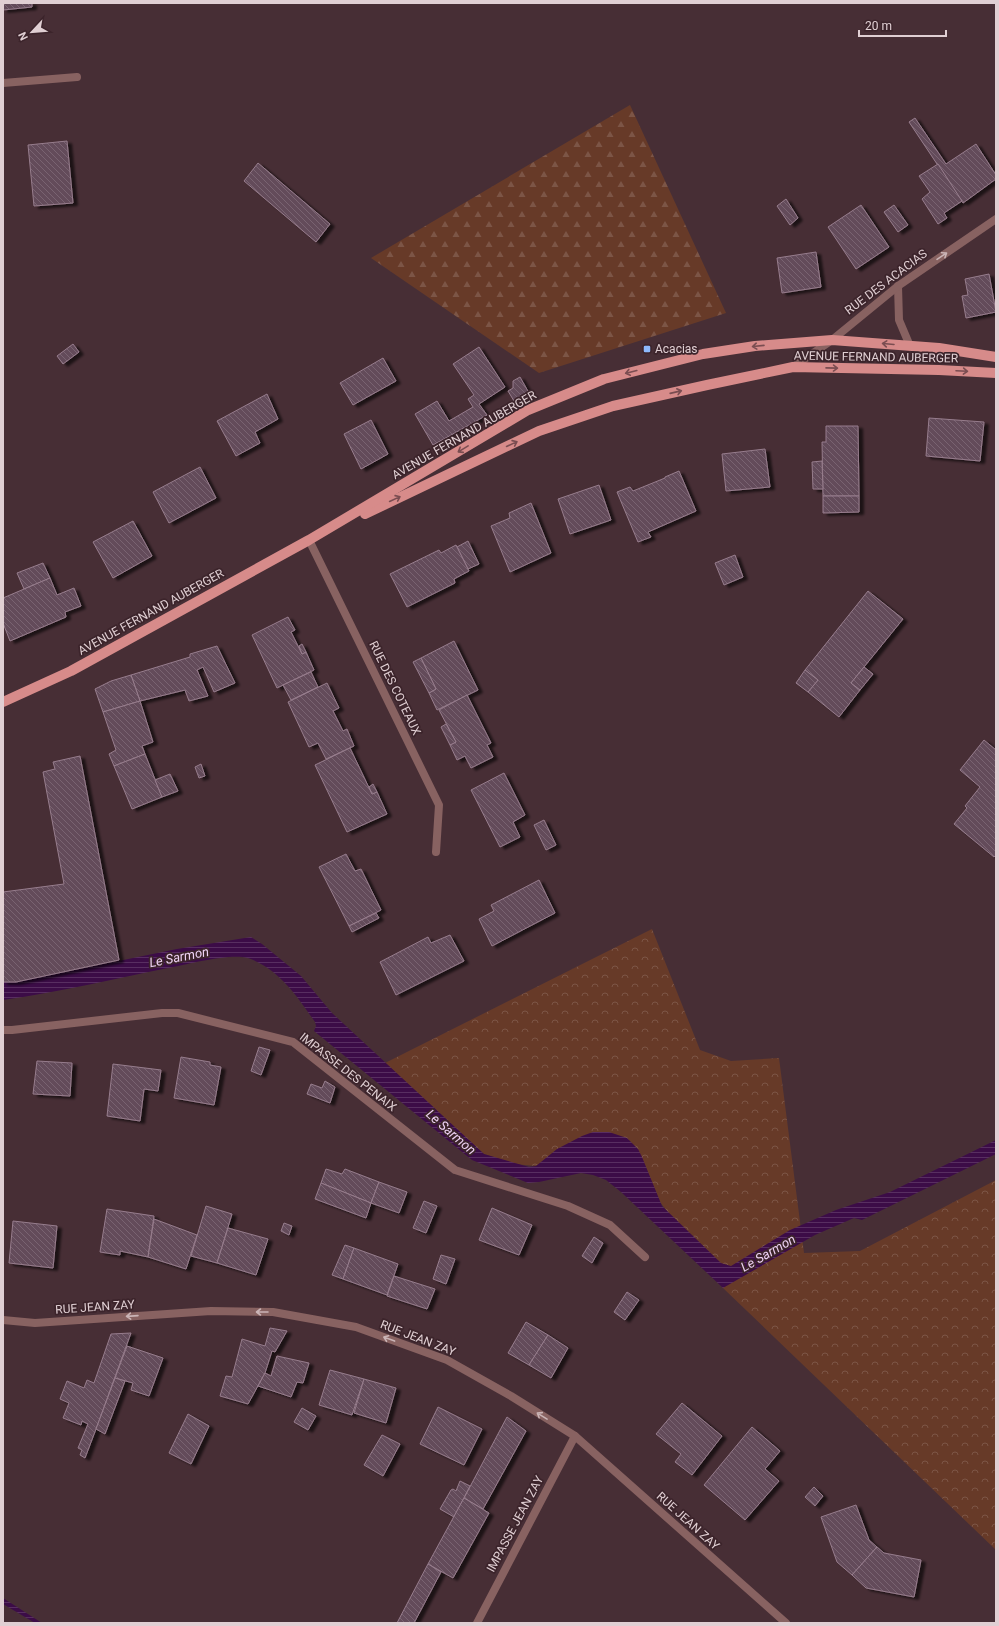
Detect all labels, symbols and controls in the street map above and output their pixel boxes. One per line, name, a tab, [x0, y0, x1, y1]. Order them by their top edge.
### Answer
north arrow	[12, 12, 52, 52]
scale bar	[859, 12, 946, 38]
text: 20 m	[865, 19, 892, 33]
text: N	[16, 30, 31, 43]
street label: RUE DES ACACIAS	[842, 247, 930, 317]
one-way arrow	[936, 252, 947, 260]
one-way arrow	[882, 341, 895, 348]
place label: Acacias	[655, 342, 698, 356]
one-way arrow	[752, 342, 765, 350]
marker: Acacias	[642, 344, 652, 354]
street label: AVENUE FERNAND AUBERGER	[794, 349, 959, 365]
one-way arrow	[825, 364, 838, 372]
one-way arrow	[955, 367, 968, 375]
one-way arrow	[625, 369, 638, 376]
one-way arrow	[669, 387, 682, 395]
street label: AVENUE FERNAND AUBERGER	[389, 388, 539, 482]
one-way arrow	[506, 440, 518, 447]
one-way arrow	[457, 445, 469, 453]
one-way arrow	[388, 495, 400, 502]
street label: AVENUE FERNAND AUBERGER	[76, 566, 227, 658]
street label: RUE DES COTEAUX	[366, 639, 424, 738]
water label: Le Sarmon	[148, 944, 210, 970]
street label: IMPASSE DES PENAIX	[297, 1030, 400, 1114]
water label: Le Sarmon	[423, 1106, 479, 1158]
water label: Le Sarmon	[738, 1231, 798, 1275]
street label: RUE JEAN ZAY	[55, 1297, 136, 1317]
one-way arrow	[256, 1308, 269, 1316]
one-way arrow	[126, 1313, 139, 1320]
street label: RUE JEAN ZAY	[378, 1317, 458, 1359]
one-way arrow	[382, 1335, 395, 1342]
one-way arrow	[536, 1411, 548, 1419]
street label: IMPASSE JEAN ZAY	[484, 1473, 547, 1574]
street label: RUE JEAN ZAY	[654, 1489, 723, 1553]

